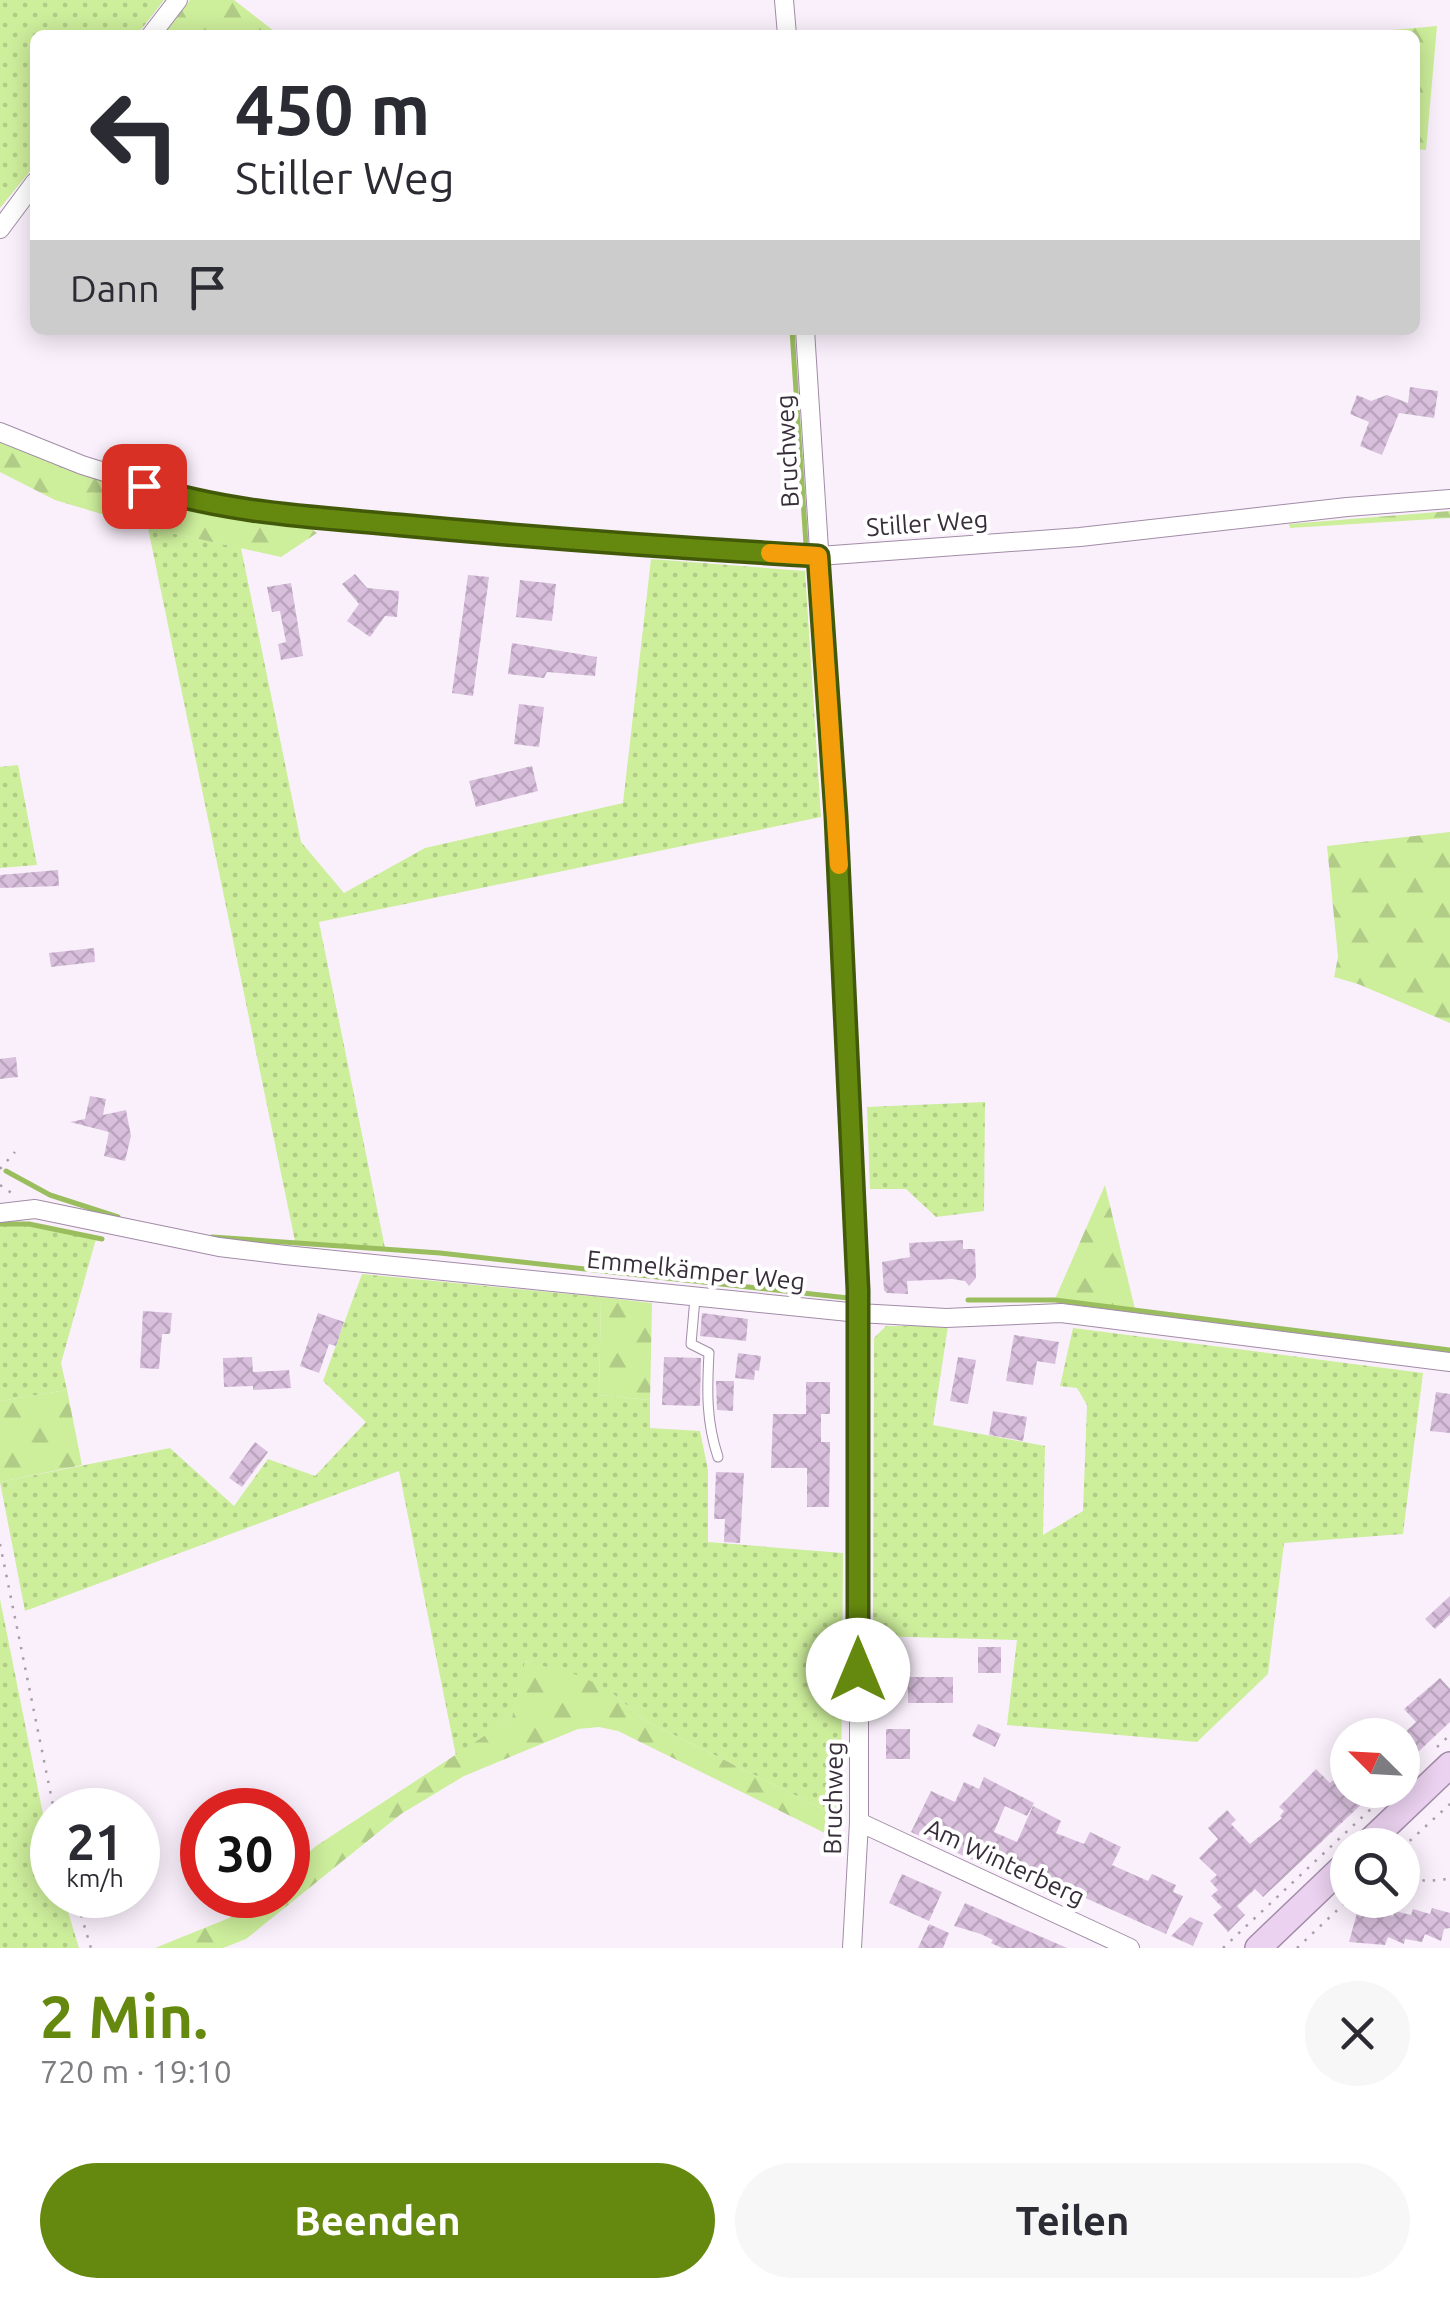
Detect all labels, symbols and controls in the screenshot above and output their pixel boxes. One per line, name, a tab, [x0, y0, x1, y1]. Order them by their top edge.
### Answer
icon: left	[70, 70, 200, 200]
text: 450 m	[235, 70, 430, 148]
text: Stiller Weg	[235, 152, 455, 203]
icon: arrive	[180, 260, 235, 315]
text: Dann	[70, 267, 160, 309]
street label: Bruchweg	[770, 394, 804, 508]
pin	[102, 444, 187, 529]
icon: arrive	[117, 459, 172, 514]
street label: Stiller Weg	[865, 505, 989, 541]
street label: Emmelkämper Weg	[586, 1245, 806, 1295]
position arrow	[806, 1618, 910, 1722]
north arrow	[1330, 1718, 1420, 1808]
map controls	[1330, 1718, 1420, 1918]
street label: Bruchweg	[818, 1741, 848, 1855]
speed limit sign: 30	[180, 1788, 310, 1918]
text: 21	[67, 1813, 123, 1869]
street label: Am Winterberg	[921, 1813, 1089, 1911]
button: search	[1330, 1828, 1420, 1918]
text: km/h	[66, 1864, 124, 1892]
button: close	[1305, 1981, 1410, 2086]
text: 2 Min.	[40, 1982, 208, 2049]
text: 720 m · 19:10	[40, 2053, 232, 2089]
button: Beenden	[40, 2163, 715, 2278]
button: Teilen	[735, 2163, 1410, 2278]

